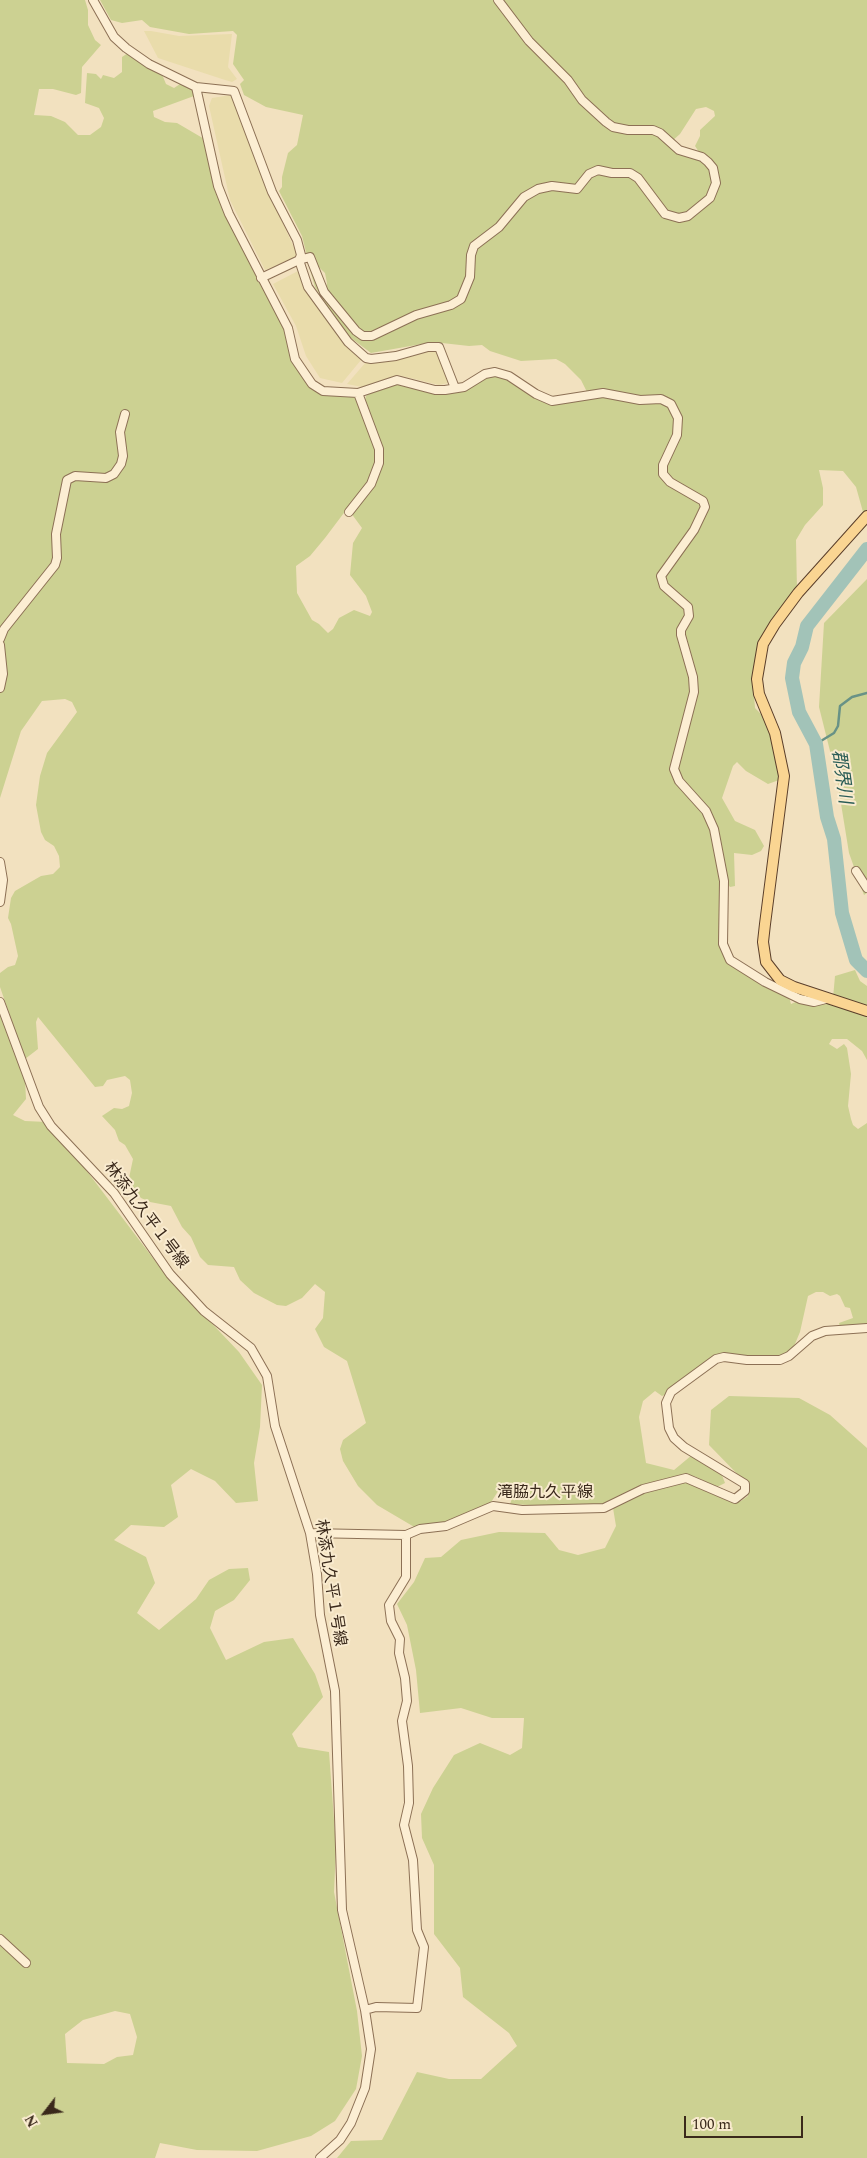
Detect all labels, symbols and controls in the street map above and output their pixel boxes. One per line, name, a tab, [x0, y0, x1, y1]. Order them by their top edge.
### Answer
water label: 郡界川	[826, 749, 854, 805]
street label: 林添九久平１号線	[99, 1159, 191, 1273]
street label: 滝脇九久平線	[497, 1484, 593, 1504]
street label: 林添九久平１号線	[310, 1518, 348, 1648]
north arrow	[20, 2088, 70, 2138]
scale bar	[687, 2106, 806, 2138]
text: N	[20, 2111, 44, 2131]
text: 100 m	[692, 2113, 731, 2136]

